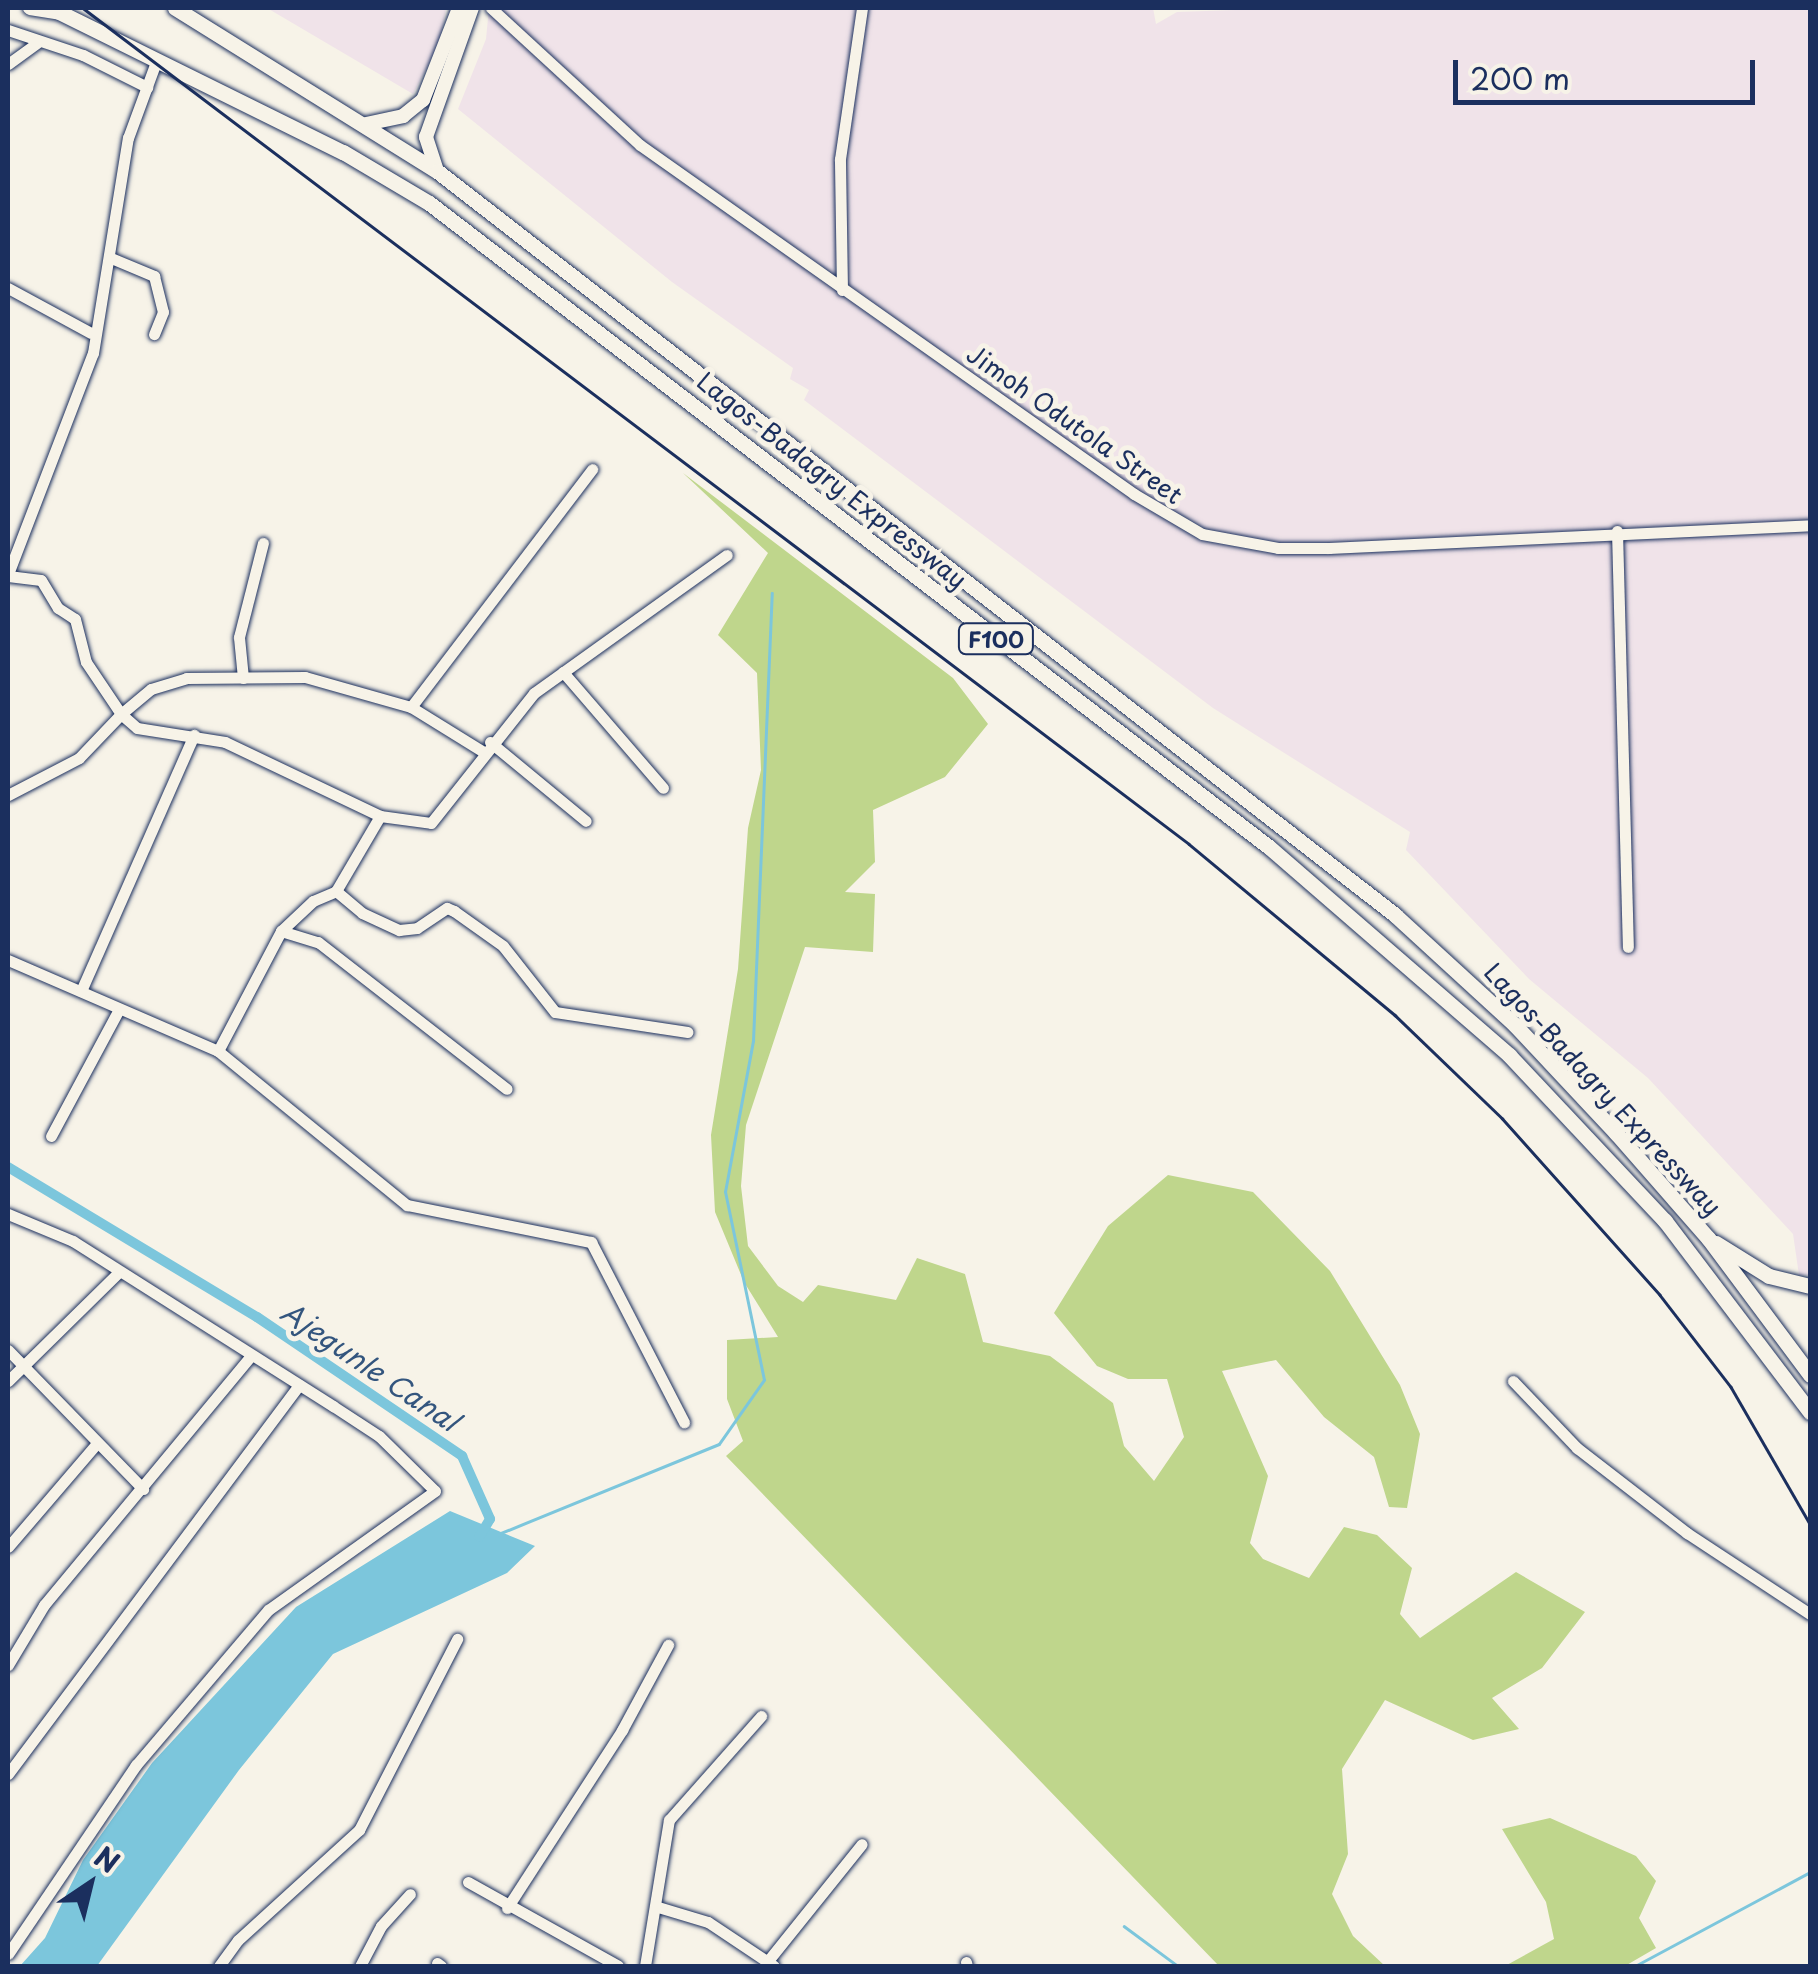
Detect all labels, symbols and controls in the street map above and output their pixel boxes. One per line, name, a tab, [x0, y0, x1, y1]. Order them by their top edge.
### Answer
scale bar	[1458, 40, 1760, 102]
text: 200 m	[1470, 55, 1570, 100]
street label: Jimoh Odutola Street	[961, 338, 1189, 510]
street label: Lagos-Badagry Expressway	[692, 366, 972, 594]
road number: F100	[956, 622, 1036, 656]
street label: Lagos-Badagry Expressway	[1479, 957, 1727, 1221]
water label: Ajegunle Canal	[275, 1294, 465, 1438]
north arrow	[40, 1834, 140, 1934]
text: N	[86, 1835, 129, 1883]

